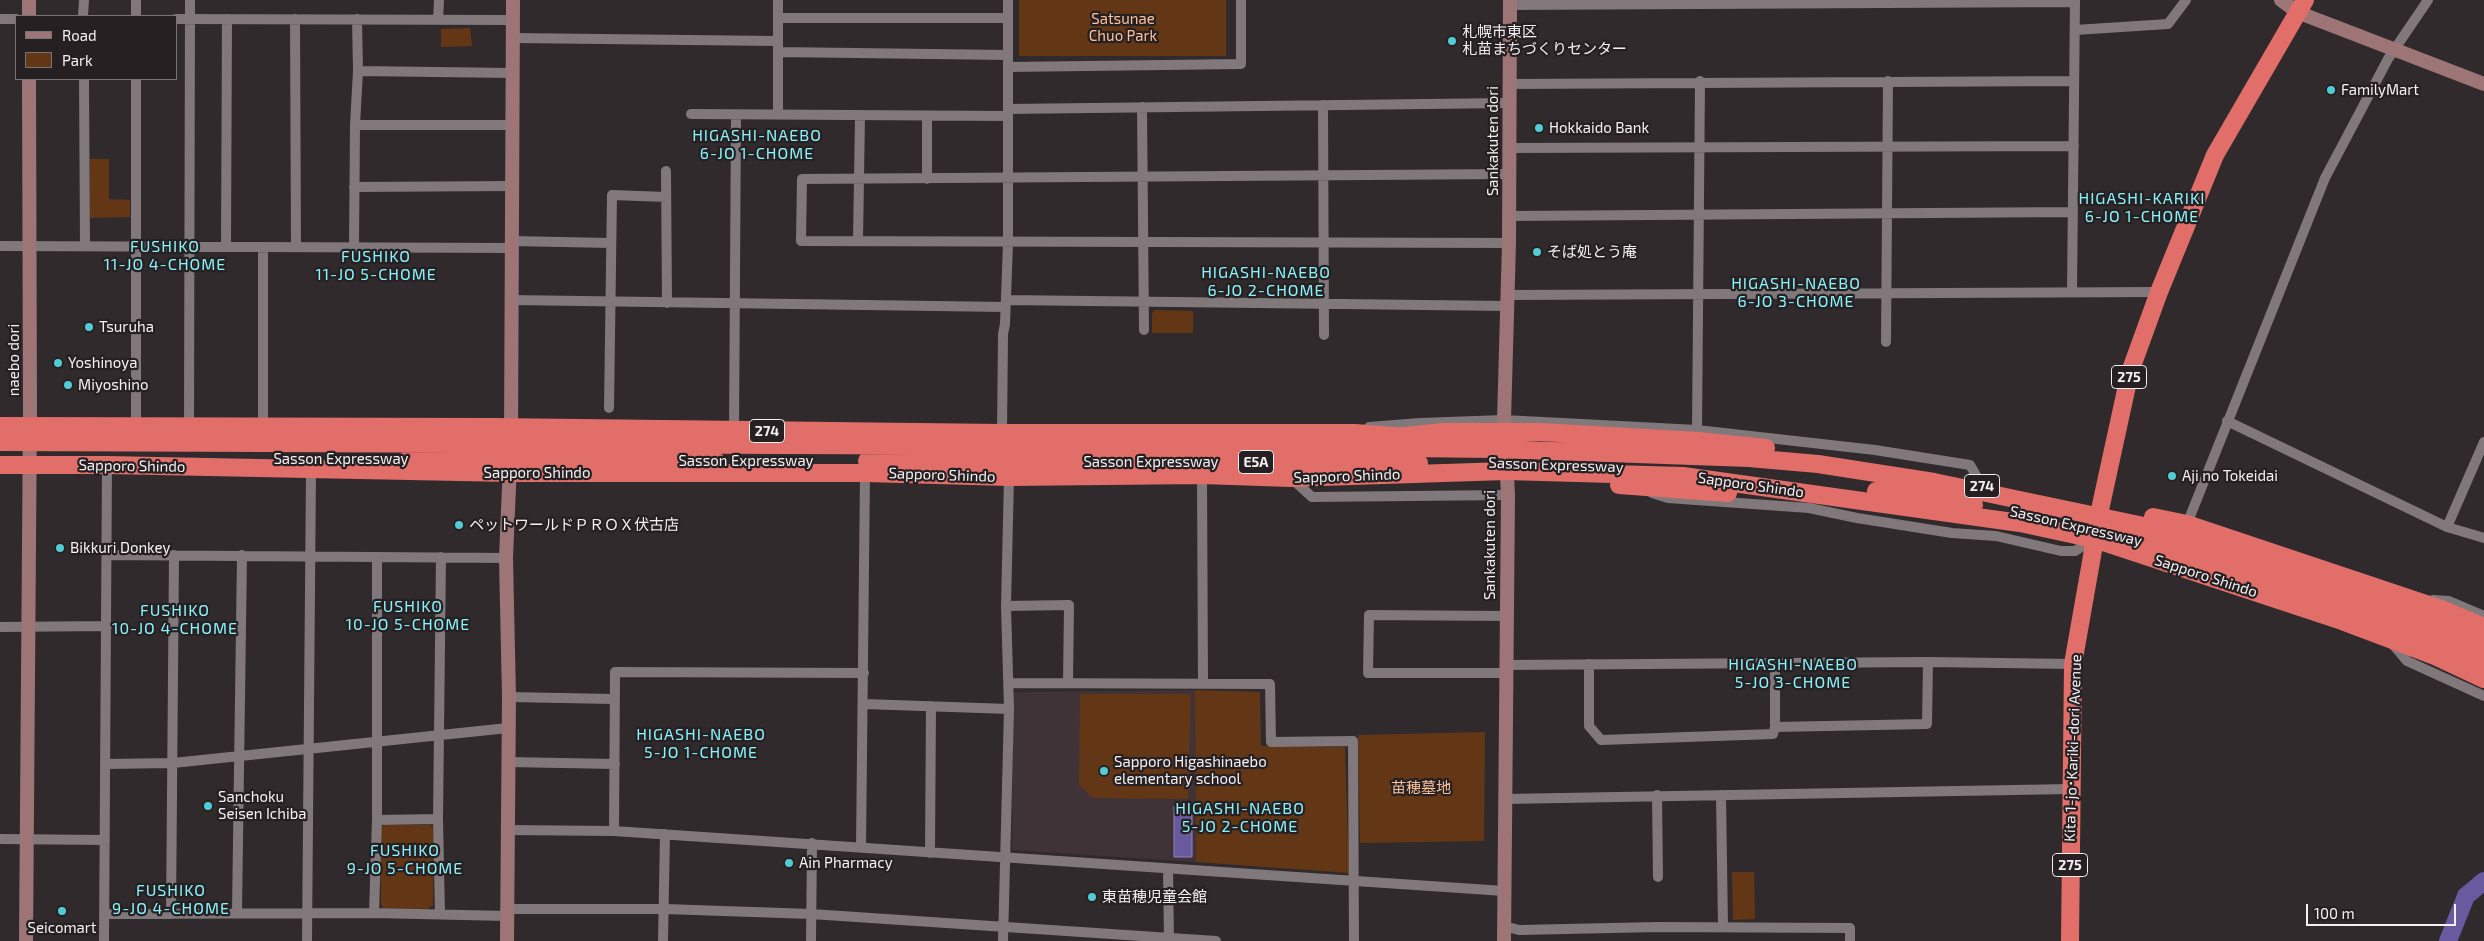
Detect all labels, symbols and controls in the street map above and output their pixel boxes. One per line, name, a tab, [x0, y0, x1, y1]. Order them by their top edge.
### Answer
park label: Satsunae Chuo Park	[1089, 10, 1157, 45]
legend	[15, 15, 178, 80]
place label: 札幌市東区 札苗まちづくりセンター	[1462, 23, 1627, 58]
text: Road	[62, 26, 97, 44]
marker: 札幌市東区 札苗まちづくりセンター	[1446, 35, 1458, 47]
text: Park	[62, 51, 93, 69]
place label: FamilyMart	[2341, 81, 2419, 99]
marker: FamilyMart	[2325, 84, 2337, 96]
street label: Sankakuten dori	[1484, 86, 1502, 196]
place label: Hokkaido Bank	[1549, 119, 1649, 137]
marker: Hokkaido Bank	[1533, 122, 1545, 134]
district label: HIGASHI-NAEBO 6-JO 1-CHOME	[691, 126, 823, 164]
district label: HIGASHI-KARIKI 6-JO 1-CHOME	[2077, 189, 2207, 227]
district label: FUSHIKO 11-JO 4-CHOME	[102, 237, 228, 275]
place label: そば処とう庵	[1547, 243, 1637, 261]
marker: そば処とう庵	[1531, 246, 1543, 258]
district label: FUSHIKO 11-JO 5-CHOME	[314, 247, 438, 285]
district label: HIGASHI-NAEBO 6-JO 2-CHOME	[1200, 263, 1332, 301]
district label: HIGASHI-NAEBO 6-JO 3-CHOME	[1730, 274, 1862, 312]
place label: Tsuruha	[99, 318, 154, 336]
marker: Tsuruha	[83, 321, 95, 333]
street label: naebo dori	[5, 324, 23, 396]
place label: Yoshinoya	[68, 354, 137, 372]
marker: Yoshinoya	[52, 357, 64, 369]
road number: 275	[2112, 366, 2146, 388]
place label: Miyoshino	[78, 376, 149, 394]
marker: Miyoshino	[62, 379, 74, 391]
road number: 274	[750, 420, 784, 442]
street label: Sasson Expressway	[273, 450, 409, 468]
road number: E5A	[1238, 451, 1274, 474]
street label: Sasson Expressway	[678, 452, 814, 470]
street label: Sasson Expressway	[1083, 453, 1219, 471]
street label: Sasson Expressway	[1488, 454, 1624, 476]
street label: Sapporo Shindo	[78, 456, 186, 476]
street label: Sapporo Shindo	[484, 464, 590, 482]
street label: Sapporo Shindo	[888, 464, 996, 486]
street label: Sapporo Shindo	[1293, 465, 1401, 487]
place label: Aji no Tokeidai	[2182, 467, 2278, 485]
street label: Sapporo Shindo	[1697, 469, 1805, 501]
marker: Aji no Tokeidai	[2166, 470, 2178, 482]
road number: 274	[1964, 474, 2000, 498]
street label: Sankakuten dori	[1481, 490, 1499, 600]
street label: Sasson Expressway	[2008, 502, 2144, 550]
place label: ペットワールドＰＲＯＸ伏古店	[469, 516, 679, 534]
marker: ペットワールドＰＲＯＸ伏古店	[453, 519, 465, 531]
place label: Bikkuri Donkey	[70, 539, 170, 557]
marker: Bikkuri Donkey	[54, 542, 66, 554]
street label: Sapporo Shindo	[2152, 551, 2260, 601]
district label: FUSHIKO 10-JO 5-CHOME	[344, 597, 472, 635]
district label: FUSHIKO 10-JO 4-CHOME	[110, 601, 240, 639]
street label: Kita 1-jo･Kariki-dori Avenue	[2061, 654, 2085, 842]
district label: HIGASHI-NAEBO 5-JO 3-CHOME	[1727, 655, 1859, 693]
district label: HIGASHI-NAEBO 5-JO 1-CHOME	[635, 725, 767, 763]
place label: Sapporo Higashinaebo elementary school	[1114, 753, 1267, 788]
marker: Sapporo Higashinaebo elementary school	[1098, 765, 1110, 777]
park label: 苗穂墓地	[1391, 779, 1451, 797]
place label: Sanchoku Seisen Ichiba	[218, 788, 306, 823]
district label: HIGASHI-NAEBO 5-JO 2-CHOME	[1174, 799, 1306, 837]
marker: Sanchoku Seisen Ichiba	[202, 800, 214, 812]
district label: FUSHIKO 9-JO 5-CHOME	[345, 841, 465, 879]
place label: Ain Pharmacy	[799, 854, 893, 872]
road number: 275	[2052, 854, 2088, 876]
marker: Ain Pharmacy	[783, 857, 795, 869]
district label: FUSHIKO 9-JO 4-CHOME	[111, 881, 231, 919]
place label: 東苗穂児童会館	[1102, 888, 1207, 906]
marker: 東苗穂児童会館	[1086, 891, 1098, 903]
scale bar	[2309, 894, 2459, 926]
text: 100 m	[2314, 904, 2355, 922]
marker: Seicomart	[56, 905, 68, 917]
place label: Seicomart	[27, 919, 97, 937]

